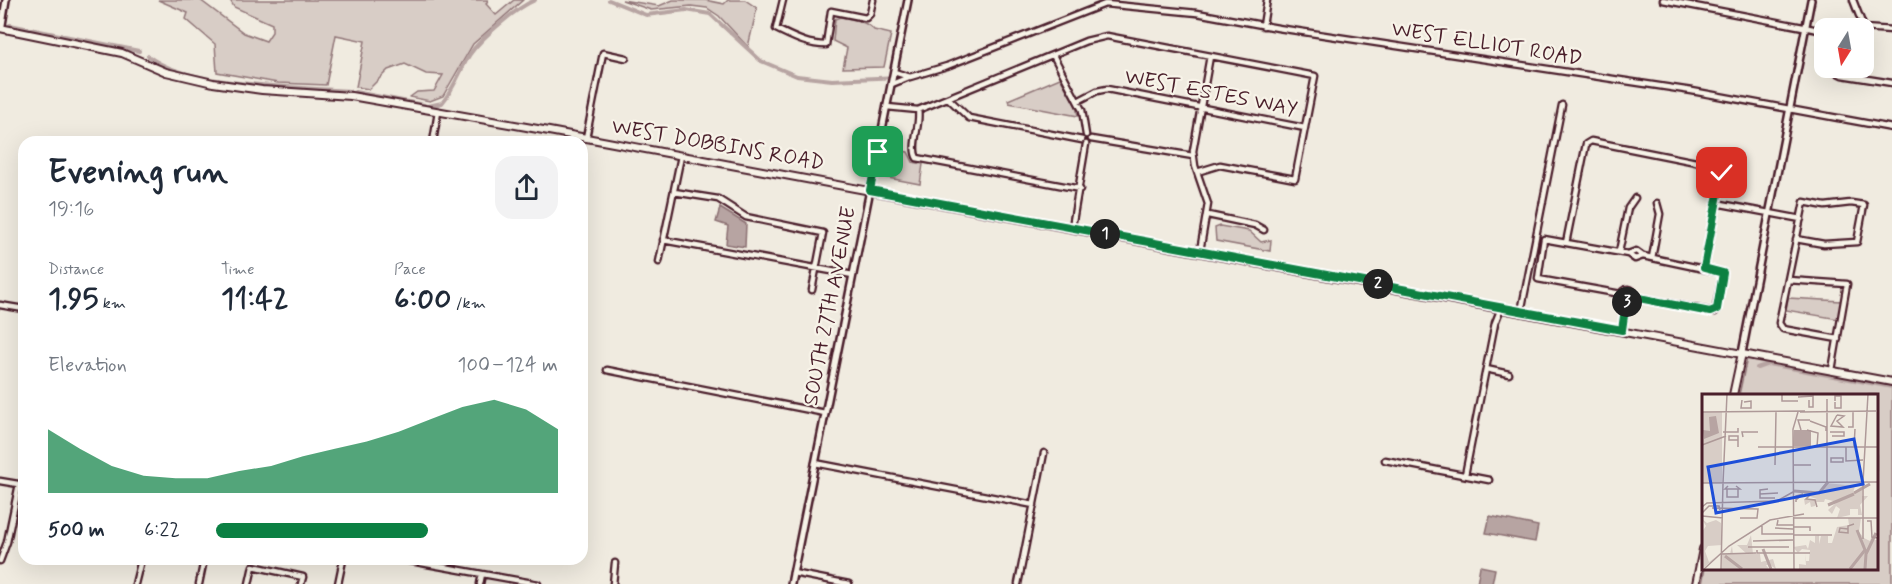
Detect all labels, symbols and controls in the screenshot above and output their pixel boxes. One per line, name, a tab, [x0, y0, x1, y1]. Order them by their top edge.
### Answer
street label: WEST ELLIOT ROAD	[1390, 15, 1584, 73]
north arrow	[1814, 18, 1874, 78]
map controls	[1814, 18, 1874, 78]
street label: WEST ESTES WAY	[1122, 63, 1300, 124]
street label: WEST DOBBINS ROAD	[609, 112, 827, 178]
pin	[852, 126, 903, 177]
icon: arrive	[861, 135, 894, 168]
pin	[1696, 147, 1747, 198]
text: Evening run	[48, 151, 228, 195]
button: share	[495, 156, 558, 219]
icon: check	[1705, 156, 1738, 189]
text: 19:16	[48, 196, 94, 223]
street label: SOUTH 27TH AVENUE	[797, 204, 863, 408]
pin: 1	[1090, 219, 1120, 249]
text: 1	[1101, 223, 1109, 244]
text: Distance	[48, 259, 104, 280]
text: Time	[221, 259, 255, 280]
text: Pace	[394, 259, 426, 280]
pin: 2	[1363, 269, 1393, 299]
text: 2	[1374, 273, 1382, 294]
text: 1.95	[48, 280, 98, 319]
text: 11:42	[221, 280, 289, 319]
text: 6:00	[394, 280, 451, 319]
pin: 3	[1612, 287, 1642, 317]
text: 3	[1623, 291, 1631, 312]
text: km	[98, 293, 126, 314]
text: /km	[451, 293, 486, 314]
text: Elevation	[48, 352, 127, 379]
text: 100–124 m	[458, 352, 558, 379]
inset map	[1702, 394, 1877, 569]
text: 500 m	[48, 517, 105, 544]
text: 6:22	[144, 517, 180, 544]

